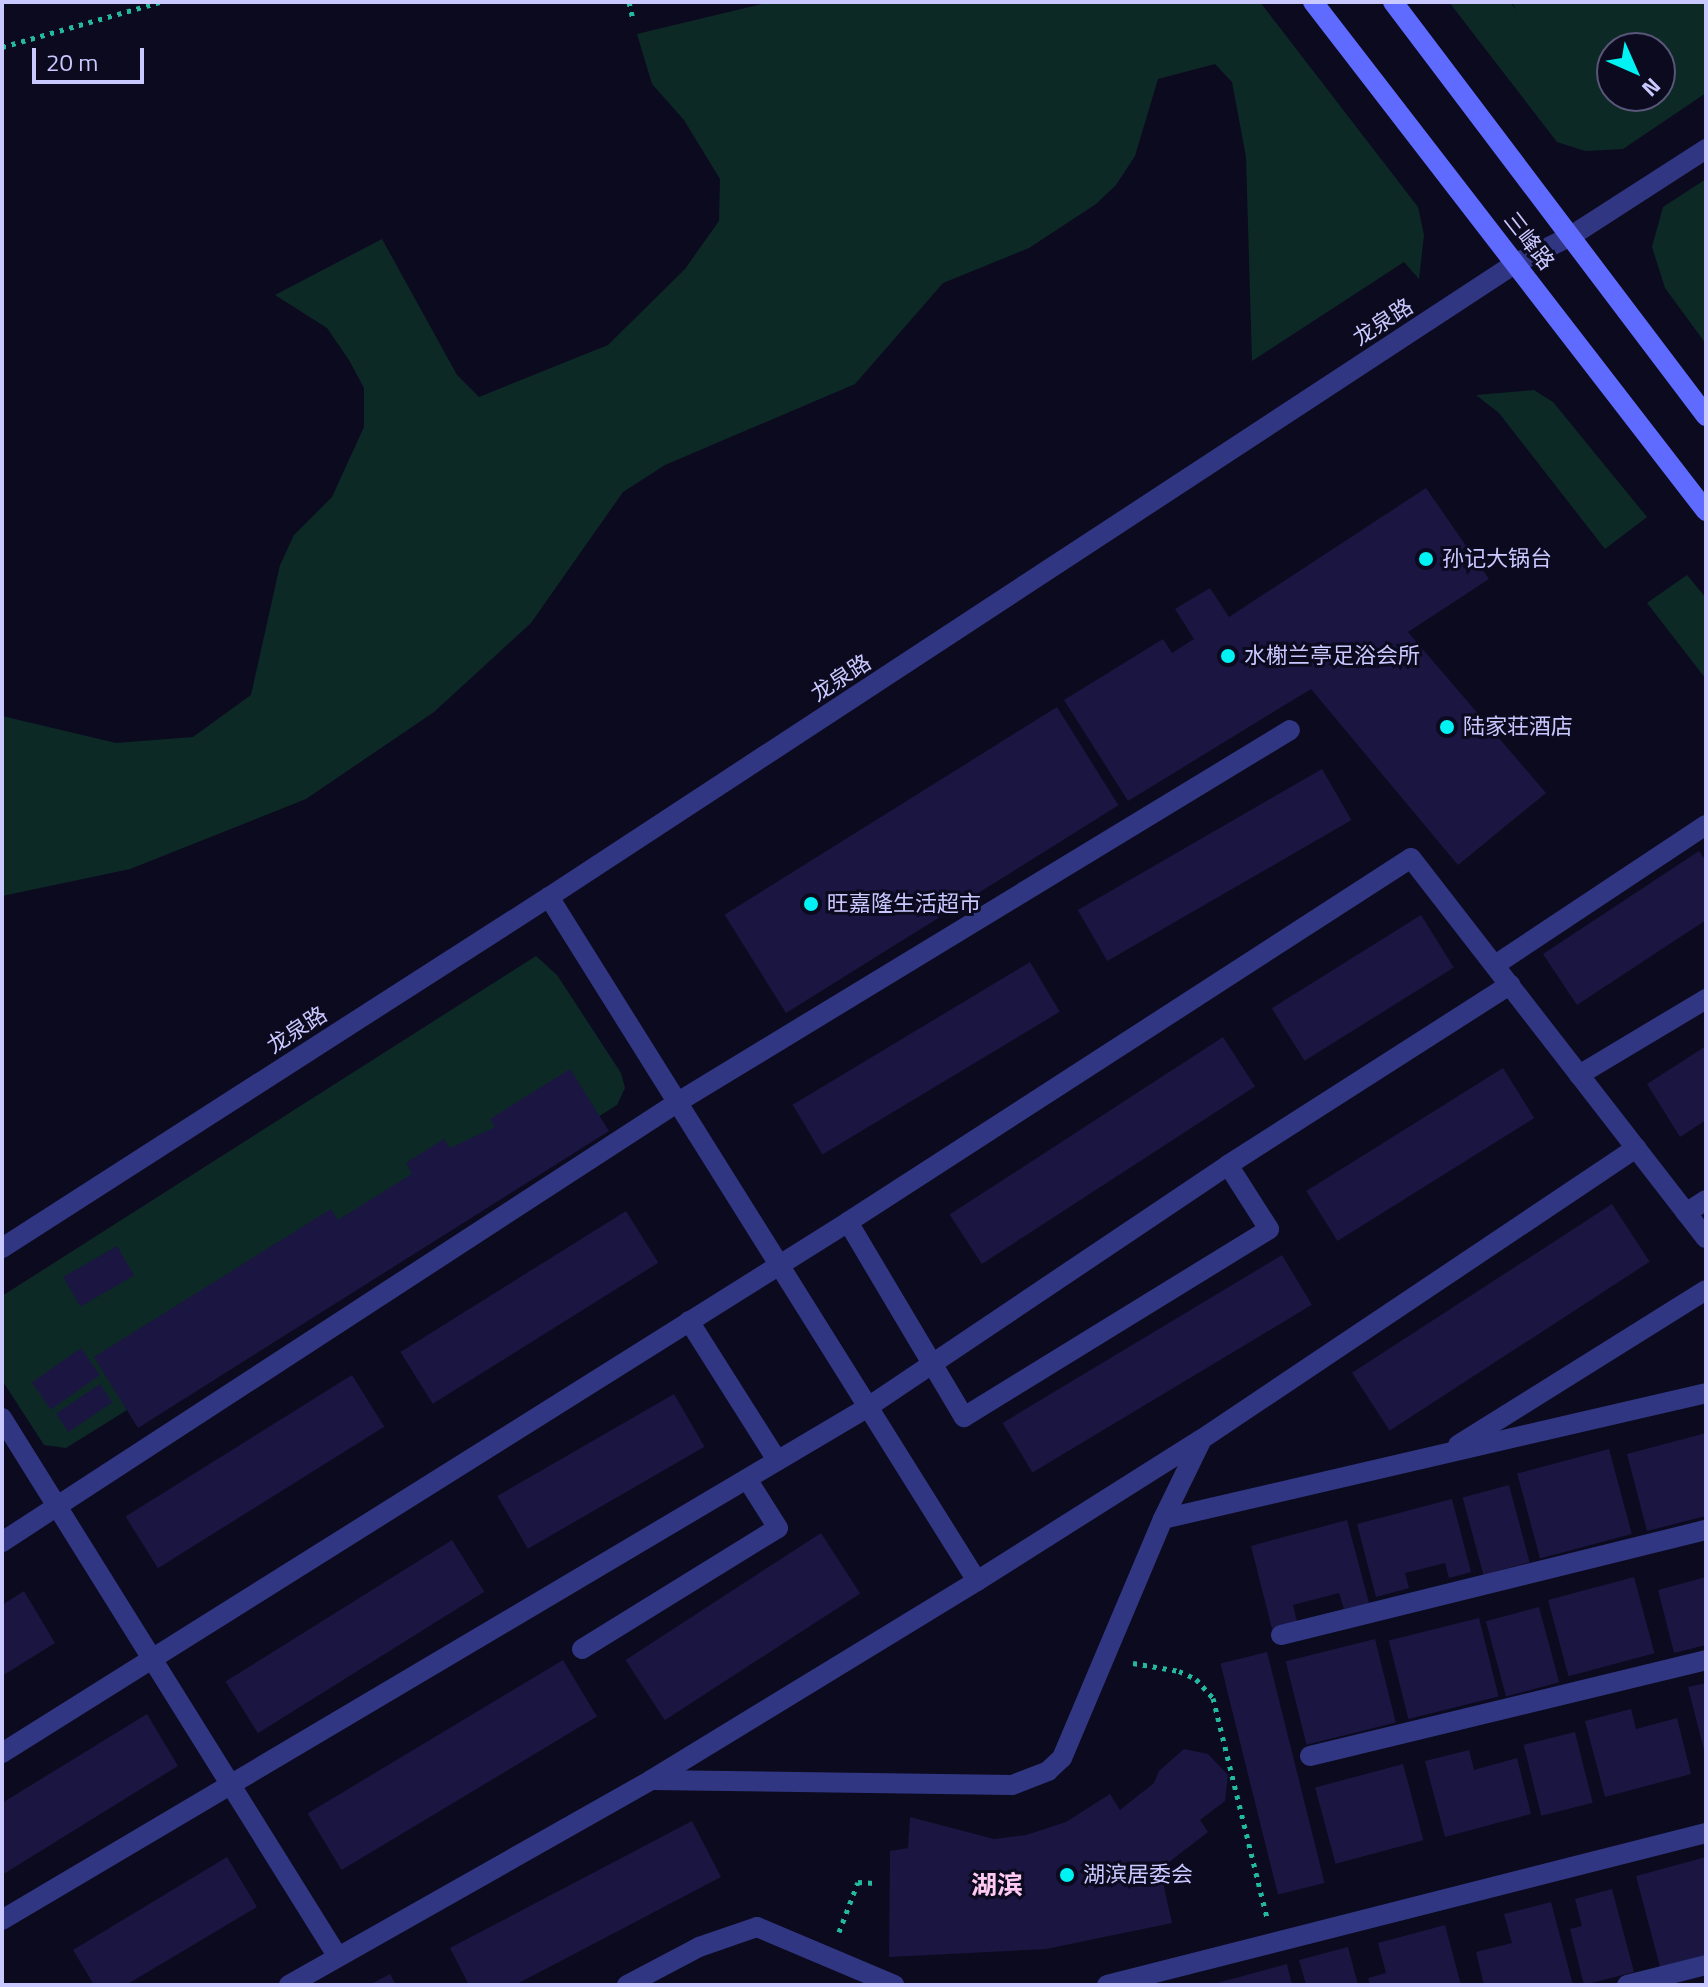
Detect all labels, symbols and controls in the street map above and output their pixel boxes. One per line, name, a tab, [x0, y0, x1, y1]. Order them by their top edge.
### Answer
scale bar	[36, 32, 148, 82]
north arrow	[1596, 32, 1676, 112]
text: 20 m	[46, 44, 98, 80]
text: N	[1634, 70, 1669, 105]
street label: 三峰路	[1498, 207, 1560, 275]
street label: 龙泉路	[1348, 293, 1418, 351]
place label: 孙记大锅台	[1442, 546, 1552, 572]
marker: 孙记大锅台	[1417, 550, 1435, 568]
place label: 水榭兰亭足浴会所	[1244, 643, 1420, 669]
marker: 水榭兰亭足浴会所	[1219, 647, 1237, 665]
street label: 龙泉路	[806, 649, 876, 707]
place label: 陆家荘酒店	[1463, 714, 1573, 740]
marker: 陆家荘酒店	[1438, 718, 1456, 736]
place label: 旺嘉隆生活超市	[827, 891, 981, 917]
marker: 旺嘉隆生活超市	[802, 895, 820, 913]
street label: 龙泉路	[262, 1001, 332, 1059]
place label: 湖滨居委会	[1083, 1862, 1193, 1888]
marker: 湖滨居委会	[1058, 1866, 1076, 1884]
district label: 湖滨	[971, 1869, 1023, 1901]

